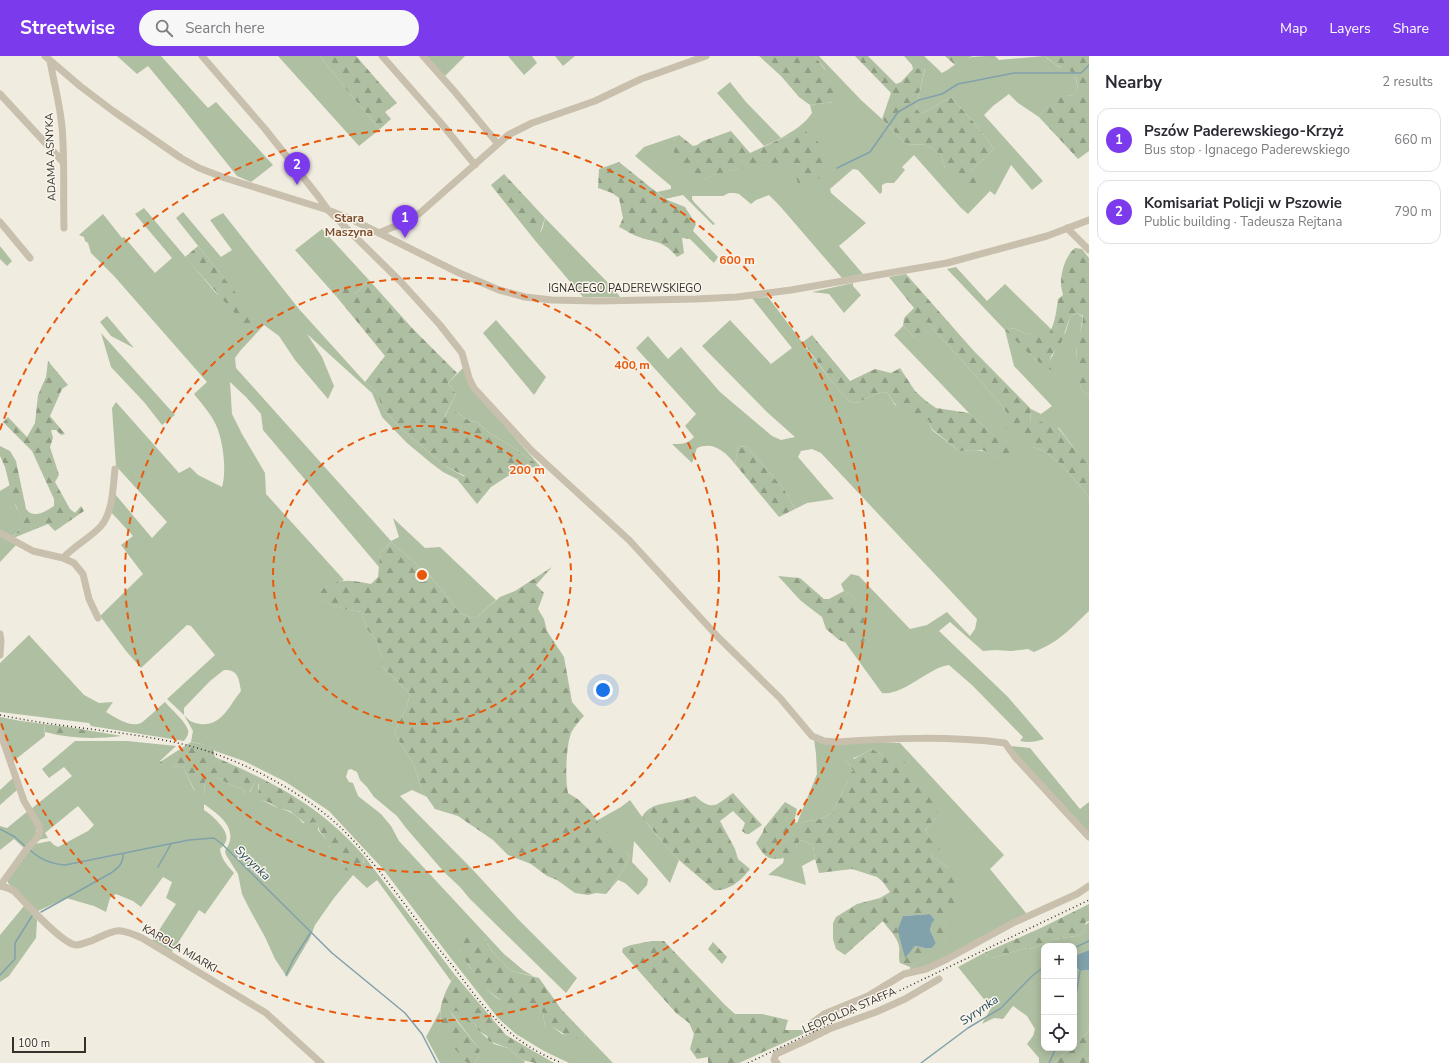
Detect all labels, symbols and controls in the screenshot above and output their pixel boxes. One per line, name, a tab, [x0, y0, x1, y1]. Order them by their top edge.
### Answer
search box	[139, 10, 419, 46]
text: Streetwise	[20, 15, 115, 41]
icon: search	[153, 17, 175, 39]
text: Search here	[185, 18, 265, 38]
text: Map	[1280, 19, 1307, 38]
text: Layers	[1329, 19, 1371, 38]
text: Share	[1393, 19, 1429, 38]
text: Nearby	[1105, 71, 1162, 94]
text: 2 results	[1382, 73, 1433, 91]
street label: ADAMA ASNYKA	[41, 112, 60, 201]
text: Pszów Paderewskiego-Krzyż	[1144, 121, 1344, 141]
text: 1	[1115, 131, 1123, 149]
text: 660 m	[1394, 131, 1432, 149]
text: Bus stop · Ignacego Paderewskiego	[1144, 141, 1350, 159]
pin: 2	[284, 152, 310, 185]
text: Komisariat Policji w Pszowie	[1144, 193, 1342, 213]
text: 2	[1115, 203, 1123, 221]
text: 790 m	[1394, 203, 1432, 221]
pin: 1	[392, 205, 418, 238]
district label: Stara Maszyna	[325, 210, 373, 240]
text: Public building · Tadeusza Rejtana	[1144, 213, 1342, 231]
text: 600 m	[719, 252, 755, 268]
street label: IGNACEGO PADEREWSKIEGO	[548, 281, 702, 296]
text: 400 m	[614, 357, 650, 373]
text: 200 m	[509, 462, 545, 478]
centre of rings	[415, 568, 429, 582]
your location	[593, 680, 613, 700]
water label: Syrynka	[232, 842, 274, 884]
street label: KAROLA MIARKI	[140, 921, 220, 976]
map controls	[1041, 943, 1077, 1051]
button: +	[1041, 943, 1077, 979]
button: −	[1041, 979, 1077, 1015]
street label: LEOPOLDA STAFFA	[800, 984, 899, 1037]
water label: Syrynka	[957, 991, 1001, 1029]
button: locate	[1041, 1015, 1077, 1051]
scale bar	[12, 1035, 86, 1054]
text: 100 m	[18, 1036, 50, 1051]

